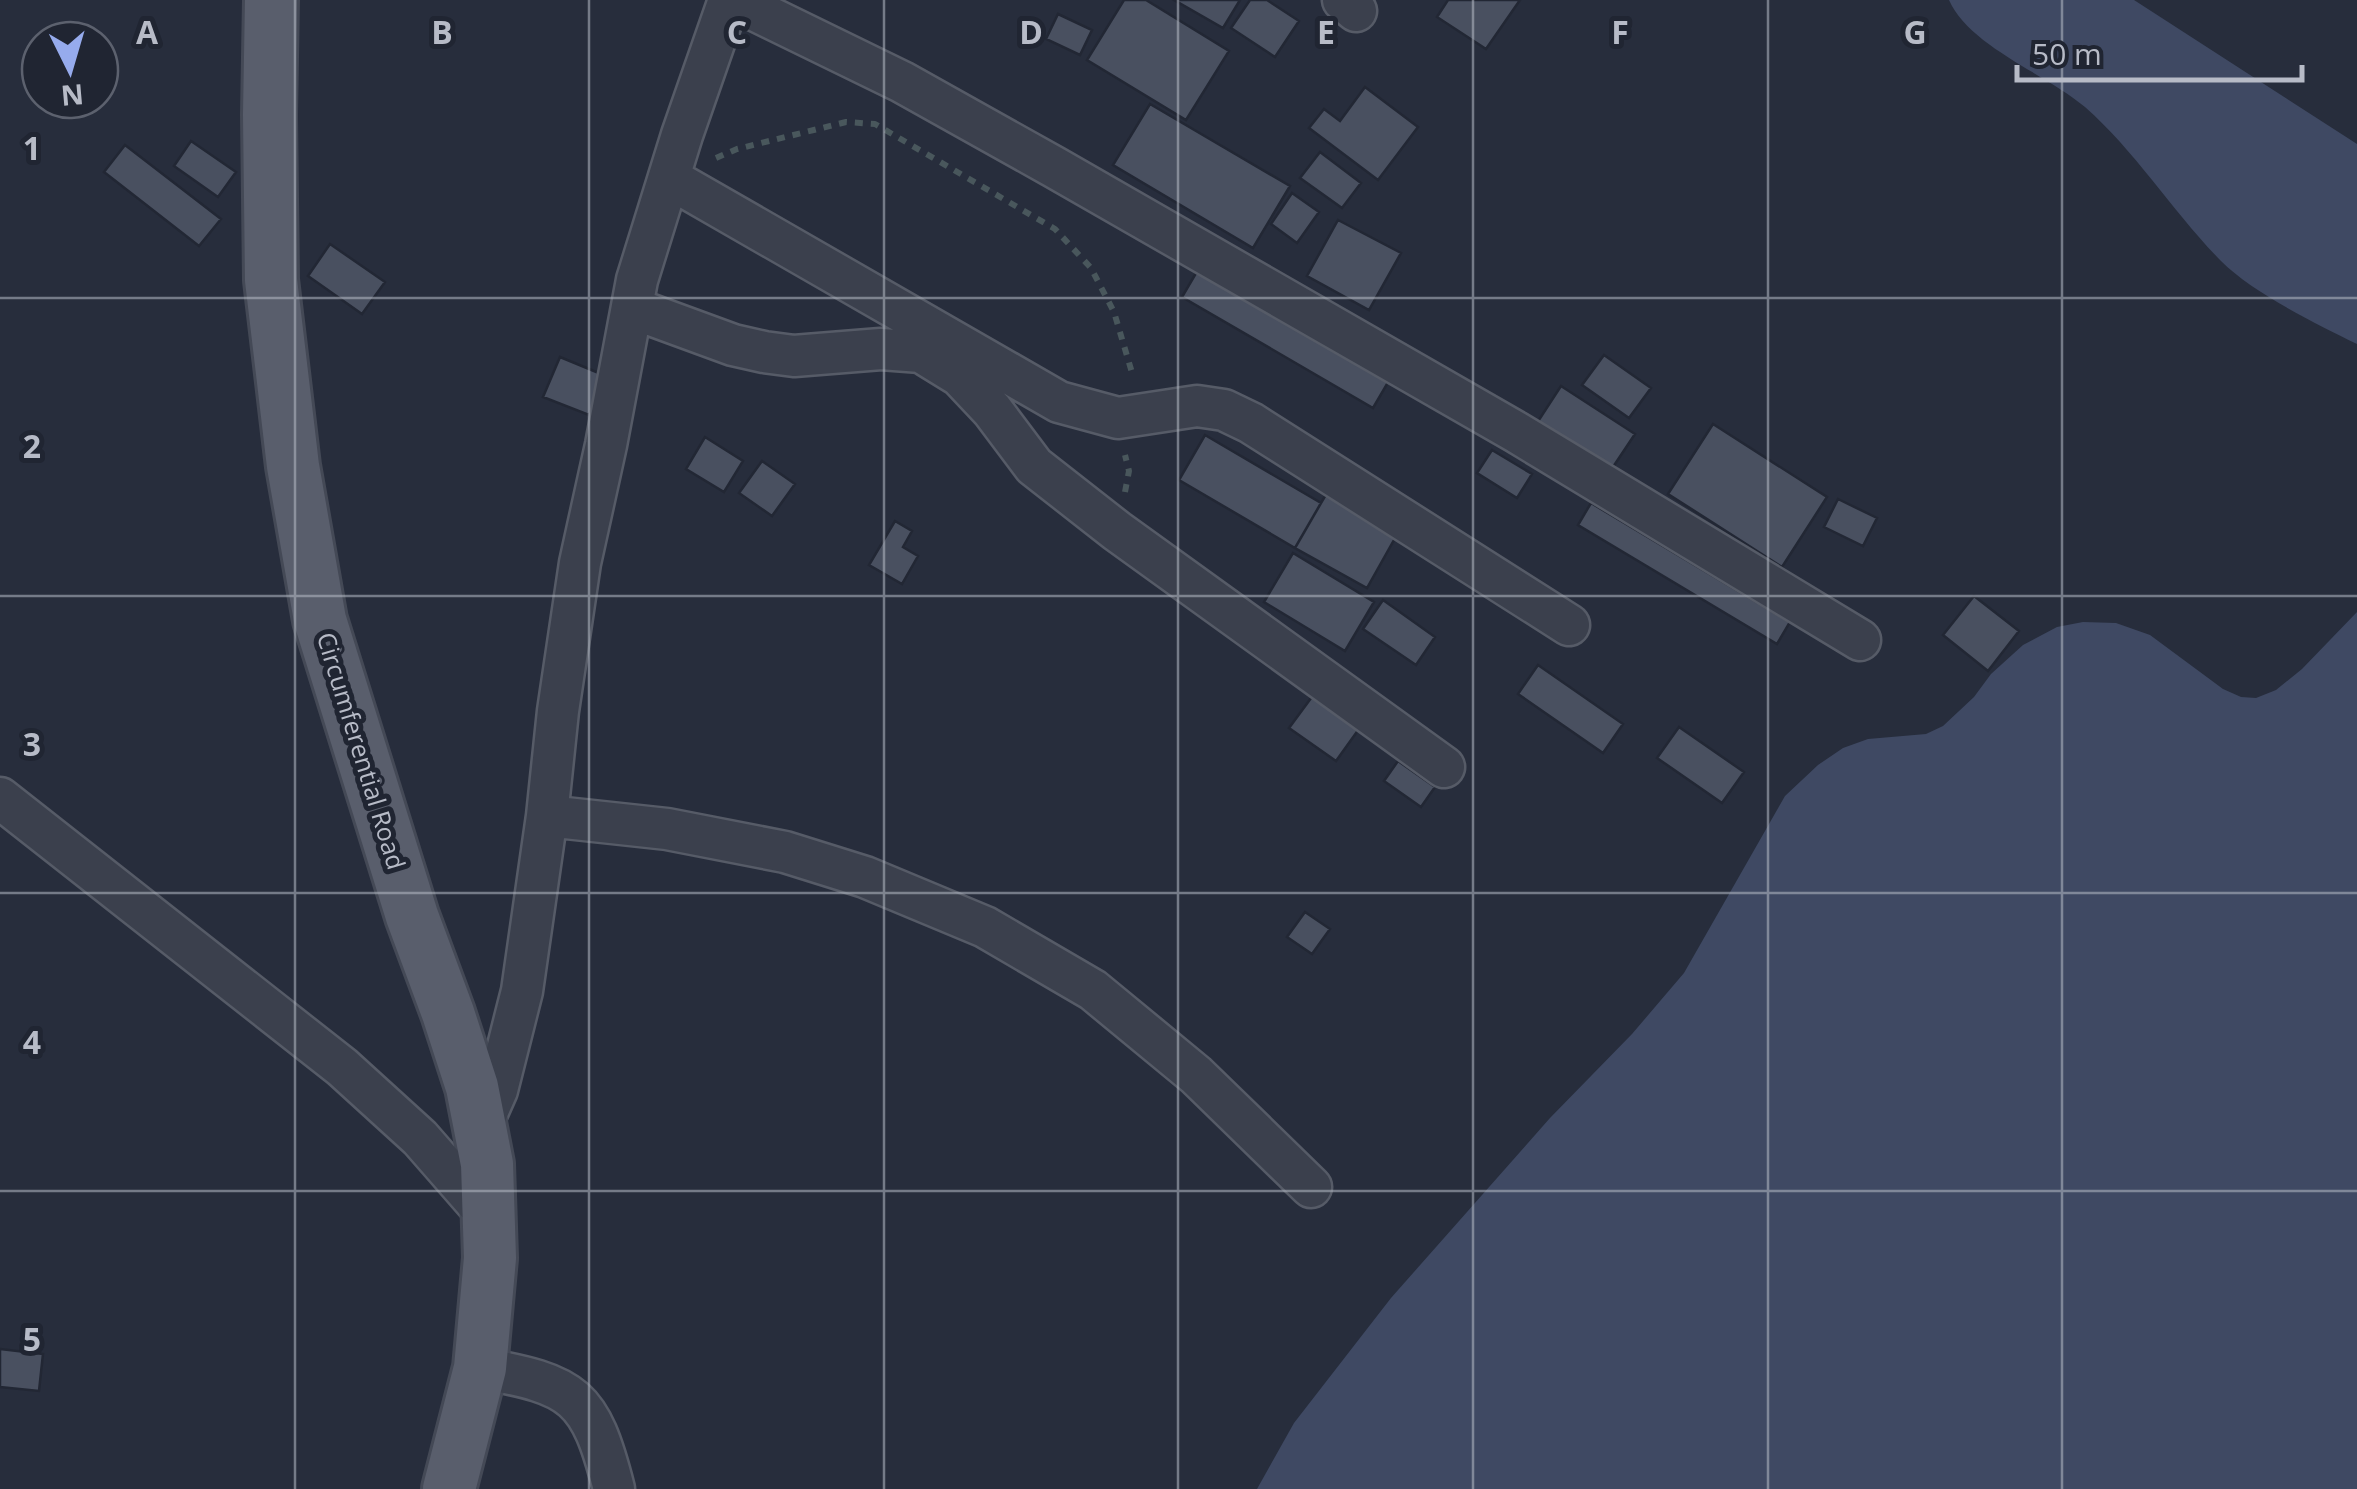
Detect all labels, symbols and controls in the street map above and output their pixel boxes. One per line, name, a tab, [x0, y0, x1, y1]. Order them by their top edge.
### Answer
text: A	[136, 10, 159, 53]
text: B	[431, 10, 453, 53]
text: C	[727, 10, 747, 53]
text: D	[1019, 10, 1043, 53]
text: E	[1317, 10, 1335, 53]
text: F	[1611, 10, 1629, 53]
text: G	[1903, 10, 1927, 53]
north arrow	[20, 20, 120, 120]
scale bar	[2017, 20, 2302, 82]
text: 50 m	[2032, 33, 2102, 74]
text: N	[59, 76, 85, 116]
text: 1	[23, 126, 41, 169]
text: 2	[23, 424, 41, 467]
street label: Circumferential Road	[310, 628, 414, 873]
text: 3	[23, 722, 41, 765]
text: 4	[23, 1020, 41, 1063]
text: 5	[23, 1317, 41, 1360]

